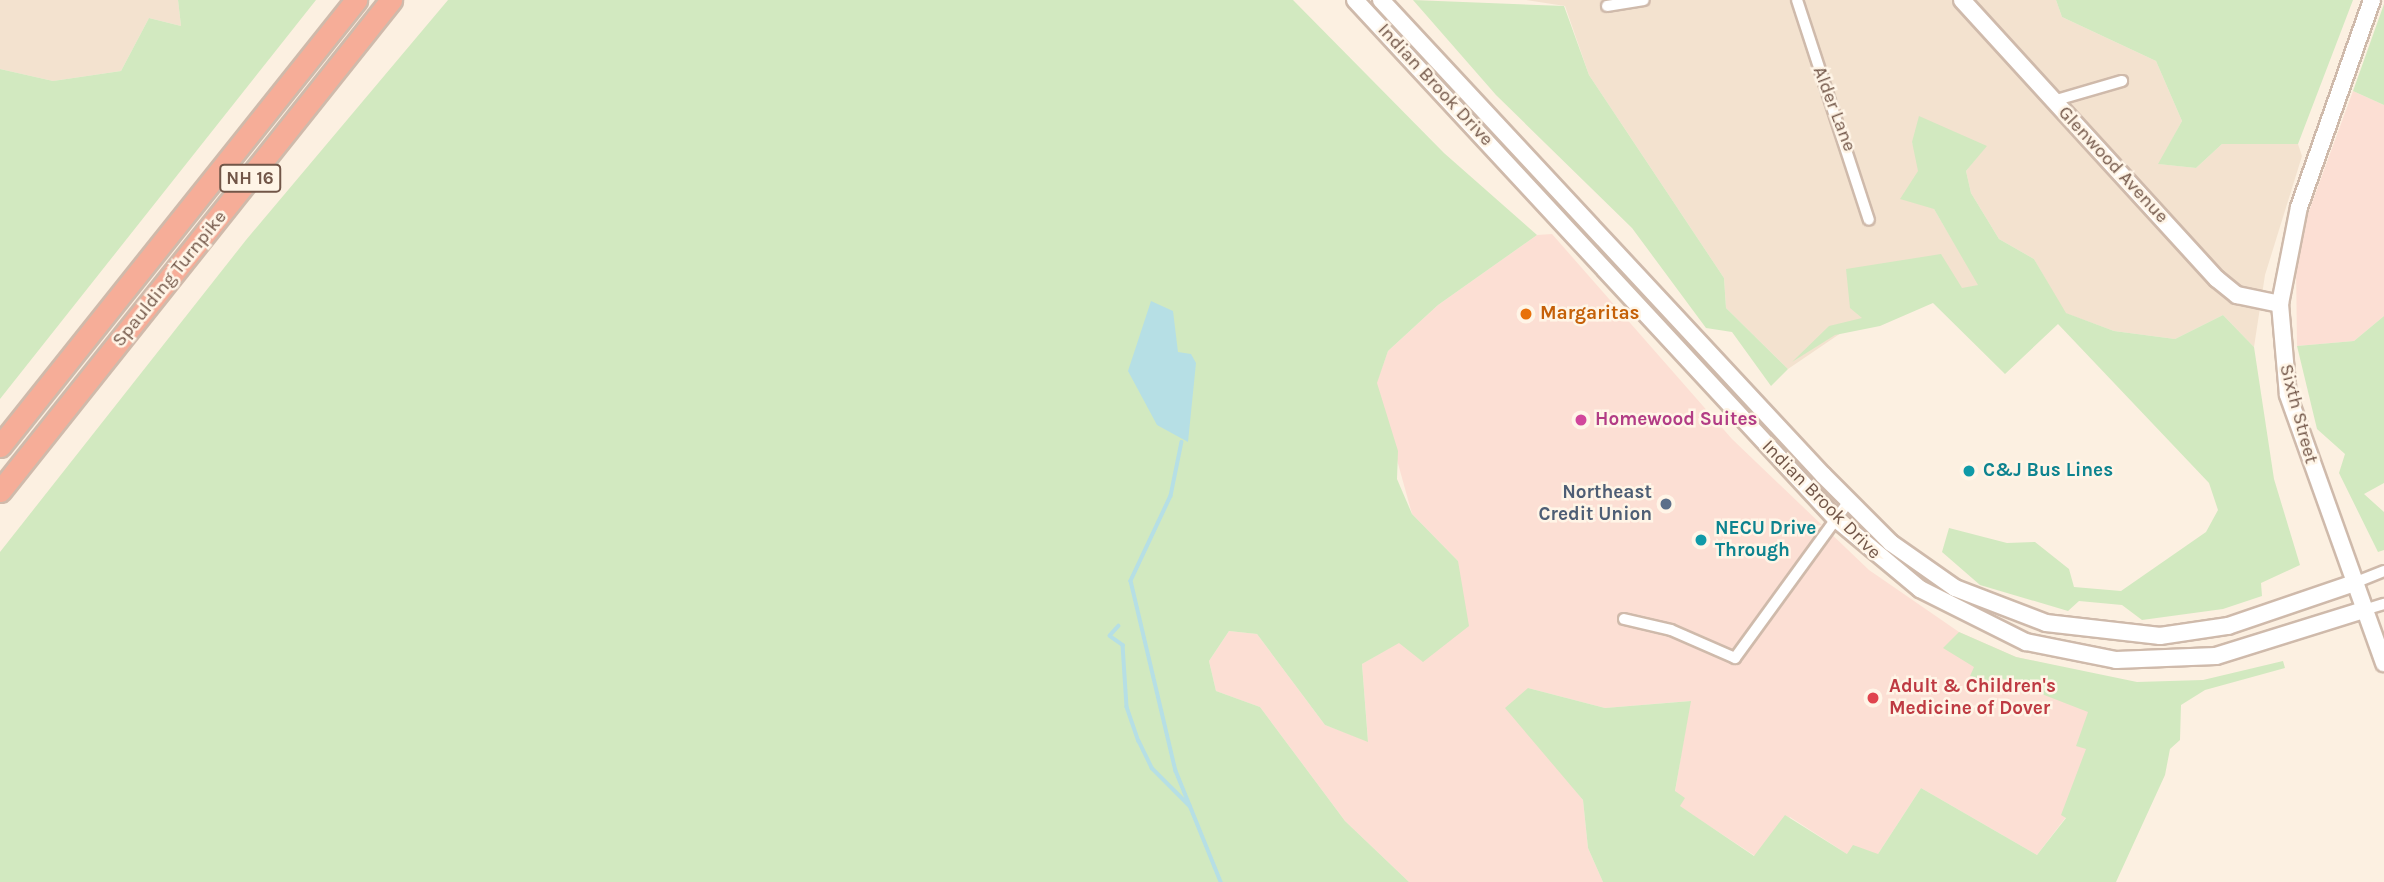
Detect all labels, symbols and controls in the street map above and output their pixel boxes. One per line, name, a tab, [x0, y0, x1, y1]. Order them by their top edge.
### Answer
street label: Indian Brook Drive	[1372, 19, 1498, 151]
street label: Alder Lane	[1807, 63, 1861, 155]
street label: Glenwood Avenue	[2053, 102, 2173, 228]
road number: NH 16	[218, 163, 282, 192]
street label: Spaulding Turnpike	[108, 206, 232, 352]
place label: Margaritas	[1540, 303, 1640, 325]
marker: Margaritas	[1518, 306, 1534, 322]
street label: Sixth Street	[2274, 362, 2322, 466]
place label: Homewood Suites	[1595, 409, 1757, 431]
marker: Homewood Suites	[1573, 412, 1589, 428]
street label: Indian Brook Drive	[1757, 436, 1885, 564]
place label: C&J Bus Lines	[1983, 460, 2113, 482]
marker: C&J Bus Lines	[1961, 463, 1977, 479]
place label: Northeast Credit Union	[1538, 482, 1652, 526]
marker: Northeast Credit Union	[1658, 496, 1674, 512]
place label: NECU Drive Through	[1715, 518, 1816, 562]
marker: NECU Drive Through	[1693, 532, 1709, 548]
place label: Adult & Children's Medicine of Dover	[1889, 676, 2056, 720]
marker: Adult & Children's Medicine of Dover	[1863, 688, 1883, 708]

